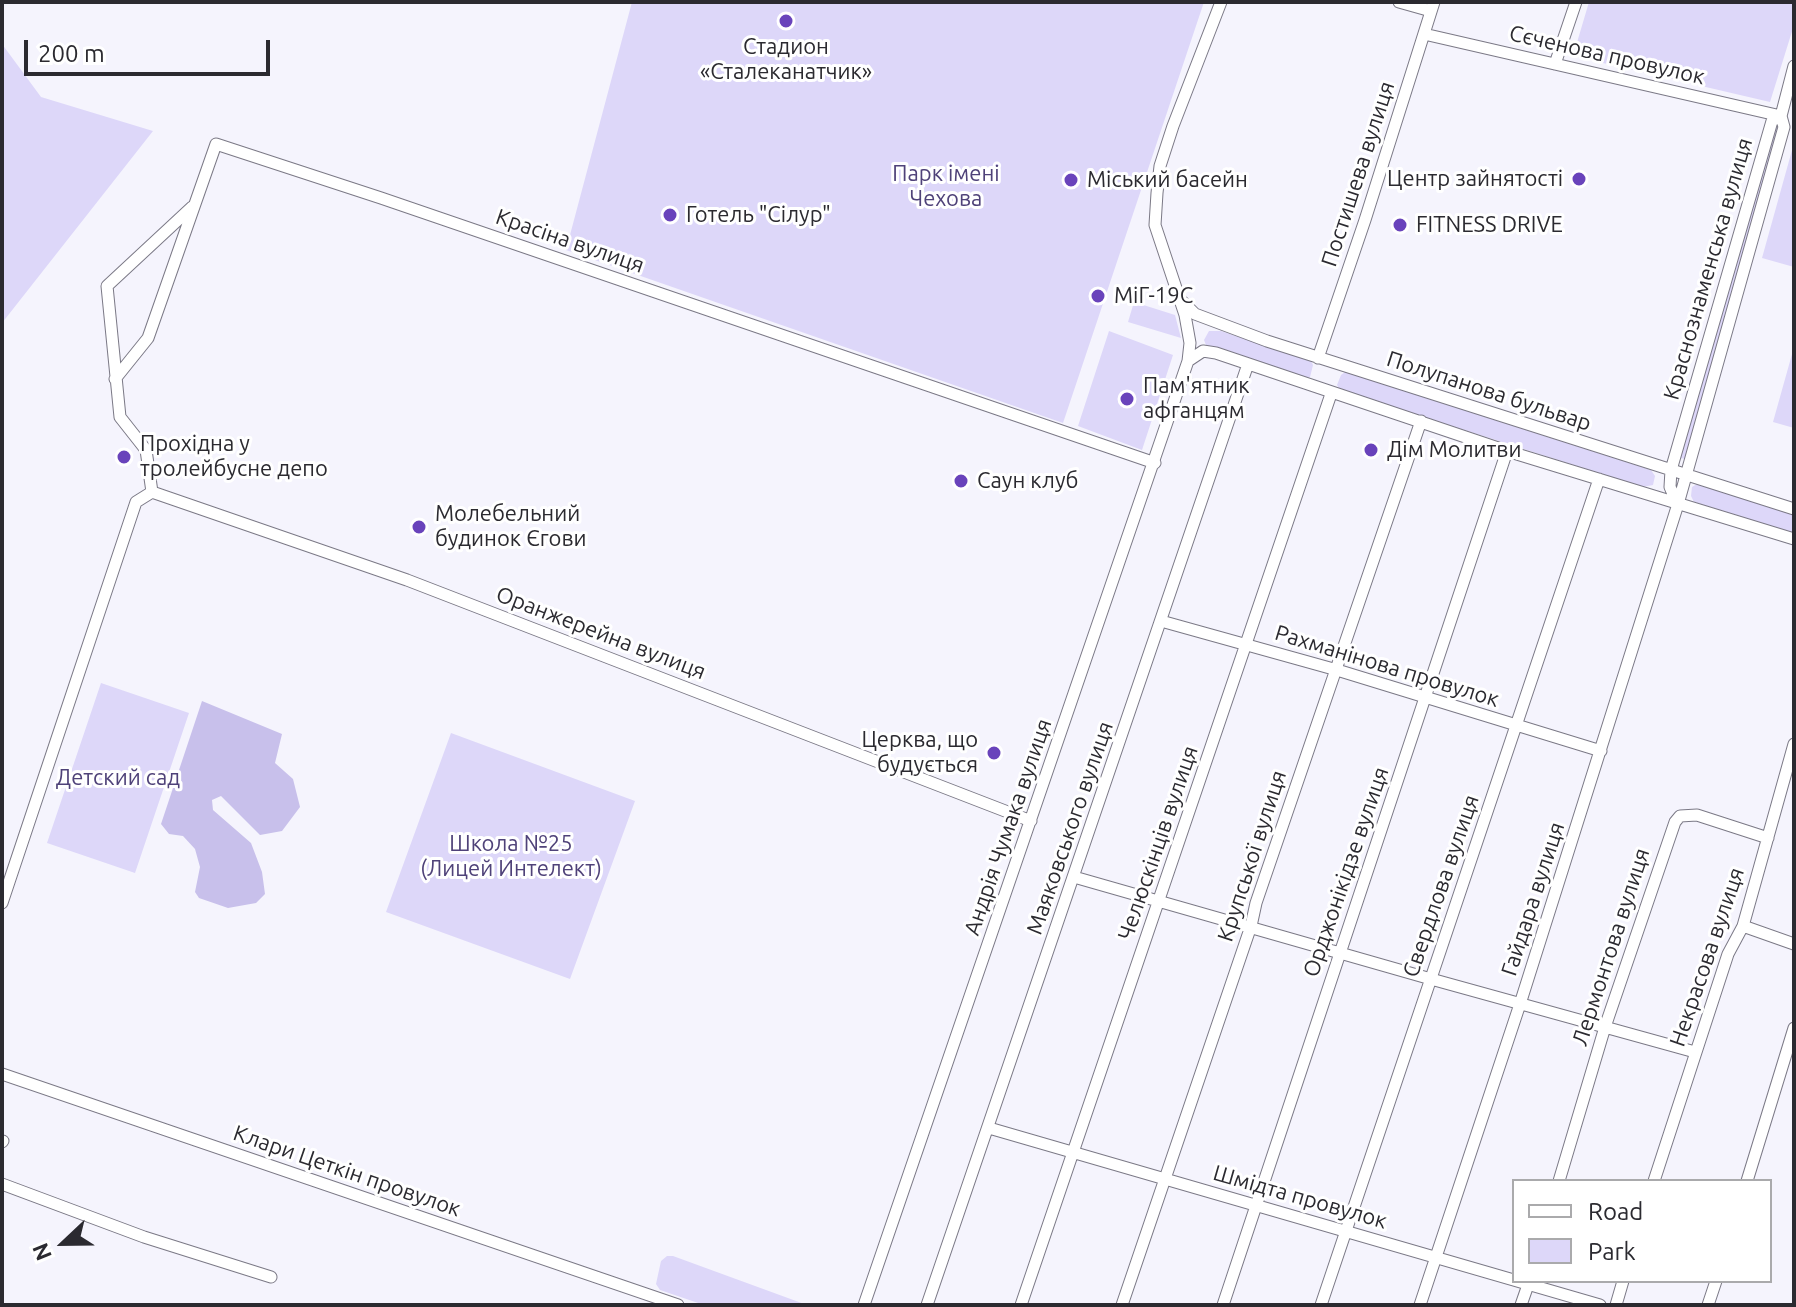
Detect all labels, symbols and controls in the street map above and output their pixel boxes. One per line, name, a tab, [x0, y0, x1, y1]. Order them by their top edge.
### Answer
marker: Стадион «Сталеканатчик»	[777, 12, 795, 30]
street label: Сєченова провулок	[1507, 20, 1707, 90]
scale bar	[28, 24, 274, 74]
place label: Стадион «Сталеканатчик»	[700, 34, 872, 86]
text: 200 m	[38, 40, 105, 67]
street label: Постишева вулиця	[1316, 78, 1400, 270]
street label: Краснознаменська вулиця	[1658, 135, 1758, 403]
park label: Парк імені Чехова	[892, 161, 1000, 212]
place label: Центр зайнятості	[1387, 166, 1563, 192]
place label: Міський басейн	[1087, 167, 1248, 193]
marker: Центр зайнятості	[1570, 170, 1588, 188]
marker: Міський басейн	[1062, 171, 1080, 189]
place label: Готель "Сілур"	[686, 202, 831, 228]
street label: Красіна вулиця	[492, 203, 648, 279]
marker: Готель "Сілур"	[661, 206, 679, 224]
place label: FITNESS DRIVE	[1416, 212, 1563, 238]
marker: FITNESS DRIVE	[1391, 216, 1409, 234]
place label: МіГ-19С	[1114, 283, 1193, 309]
marker: МіГ-19С	[1089, 287, 1107, 305]
street label: Полупанова бульвар	[1383, 345, 1595, 437]
place label: Пам'ятник афганцям	[1143, 373, 1250, 424]
marker: Пам'ятник афганцям	[1118, 390, 1136, 408]
place label: Прохідна у тролейбусне депо	[140, 431, 328, 482]
place label: Дім Молитви	[1387, 437, 1522, 463]
marker: Дім Молитви	[1362, 441, 1380, 459]
marker: Прохідна у тролейбусне депо	[115, 448, 133, 466]
place label: Саун клуб	[977, 468, 1078, 494]
marker: Саун клуб	[952, 472, 970, 490]
place label: Молебельний будинок Єгови	[435, 501, 587, 552]
marker: Молебельний будинок Єгови	[410, 518, 428, 536]
street label: Оранжерейна вулиця	[492, 581, 710, 685]
street label: Рахманінова провулок	[1272, 619, 1502, 713]
street label: Андрія Чумака вулиця	[959, 715, 1057, 939]
street label: Маяковського вулиця	[1021, 718, 1119, 938]
place label: Церква, що будується	[861, 727, 978, 778]
street label: Челюскінців вулиця	[1112, 742, 1204, 944]
marker: Церква, що будується	[985, 744, 1003, 762]
street label: Орджонікідзе вулиця	[1298, 764, 1394, 980]
park label: Детский сад	[56, 765, 180, 791]
street label: Крупської вулиця	[1212, 767, 1292, 945]
street label: Свердлова вулиця	[1397, 791, 1485, 981]
street label: Гайдара вулиця	[1496, 819, 1570, 979]
park label: Школа №25 (Лицей Интелект)	[420, 831, 602, 882]
street label: Лермонтова вулиця	[1567, 845, 1655, 1049]
street label: Некрасова вулиця	[1664, 864, 1750, 1050]
street label: Клари Цеткін провулок	[230, 1120, 464, 1222]
street label: Шмідта провулок	[1210, 1160, 1390, 1234]
legend	[1512, 1179, 1772, 1283]
text: Road	[1588, 1198, 1643, 1225]
north arrow	[24, 1203, 104, 1283]
text: Park	[1588, 1238, 1636, 1265]
text: N	[27, 1240, 56, 1264]

